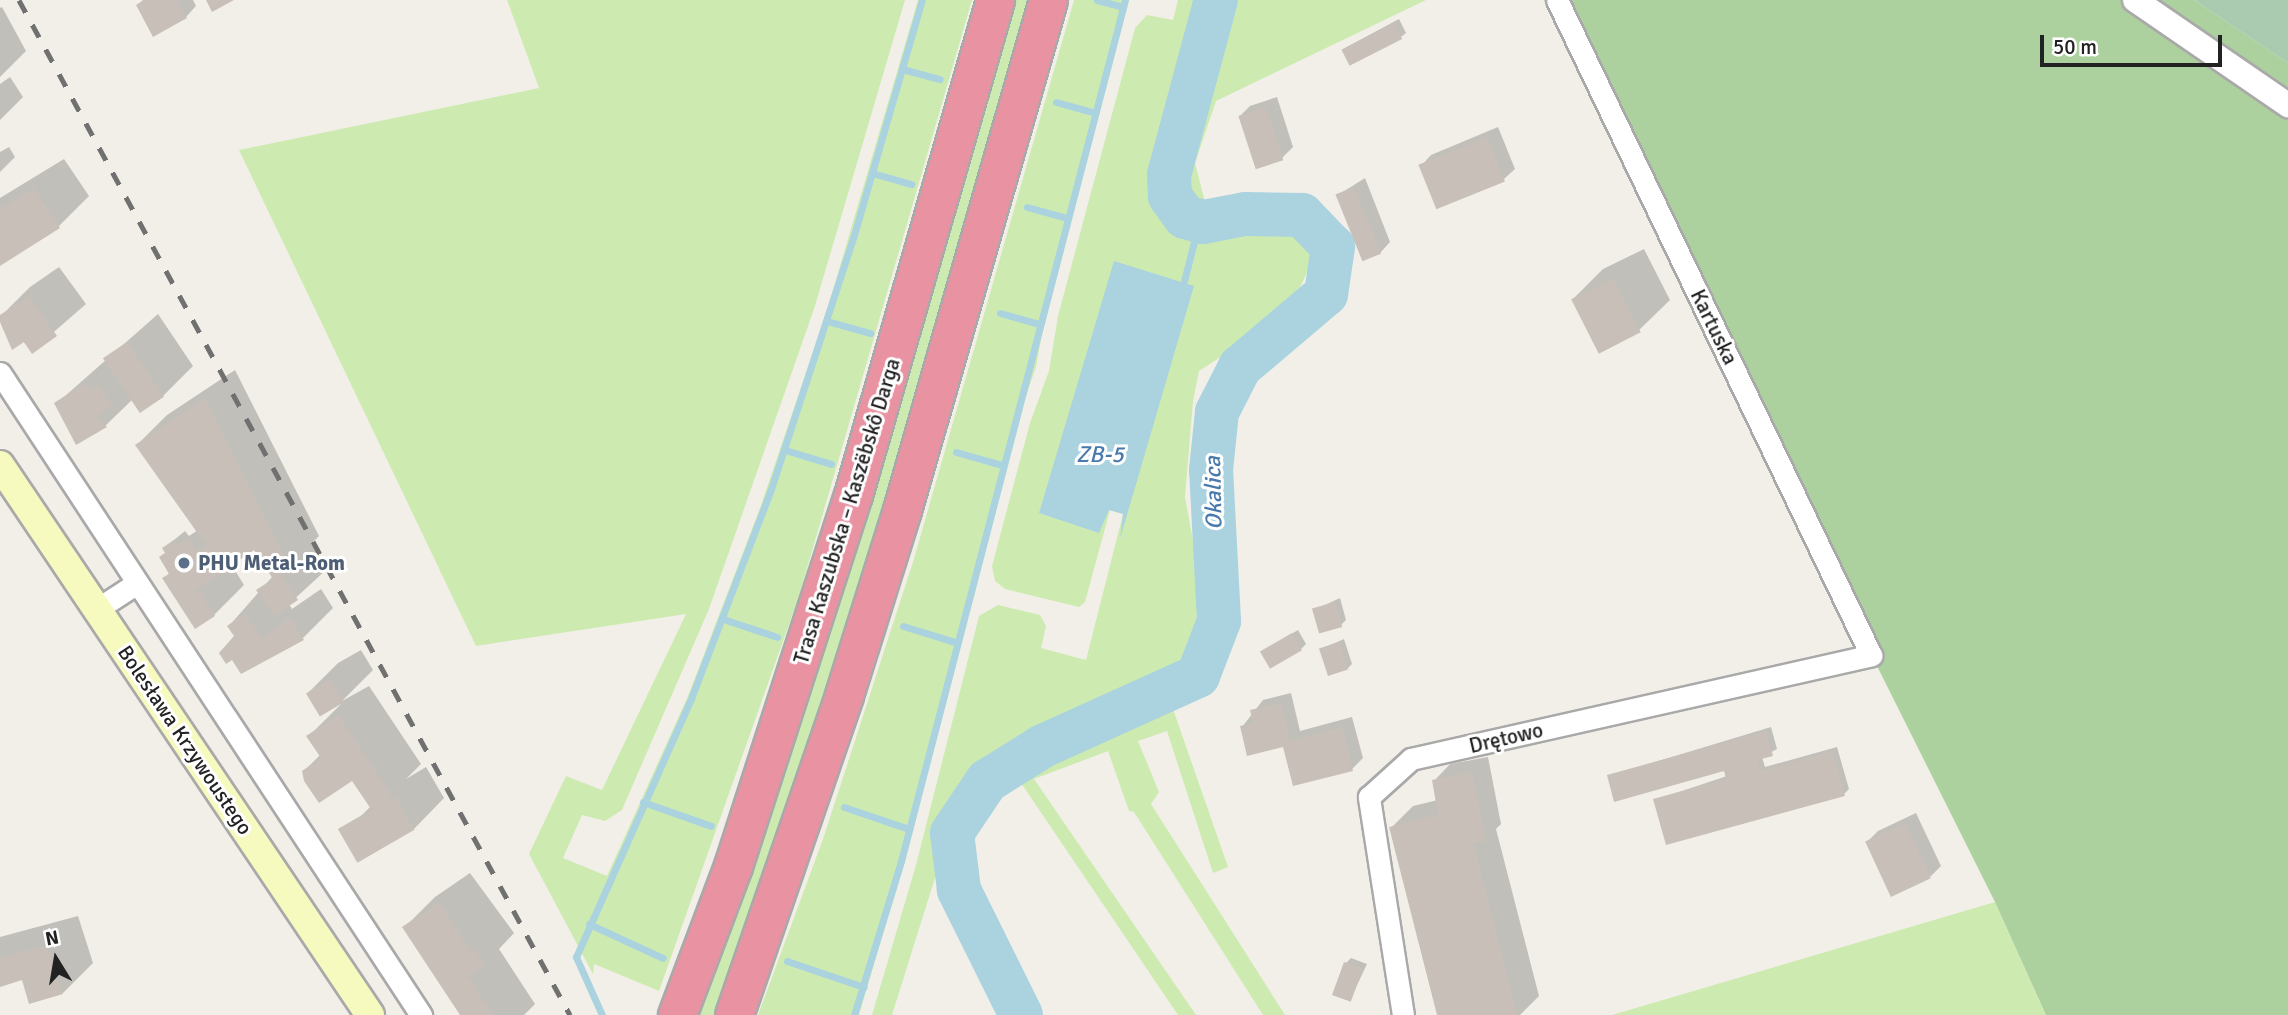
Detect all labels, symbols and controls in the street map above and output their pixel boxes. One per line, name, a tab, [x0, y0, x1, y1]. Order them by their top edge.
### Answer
scale bar	[2043, 21, 2225, 65]
text: 50 m	[2053, 34, 2097, 60]
street label: Kartuska	[1685, 285, 1743, 369]
street label: Trasa Kaszubska – Kaszëbskô Darga	[788, 355, 906, 667]
water label: ZB-5	[1076, 441, 1124, 469]
water label: Okalica	[1200, 456, 1228, 530]
place label: PHU Metal-Rom	[198, 550, 345, 576]
marker: PHU Metal-Rom	[176, 555, 192, 571]
street label: Bolesława Krzywoustego	[112, 641, 258, 839]
street label: Drętowo	[1467, 717, 1545, 759]
north arrow	[21, 924, 91, 994]
text: N	[43, 925, 61, 951]

